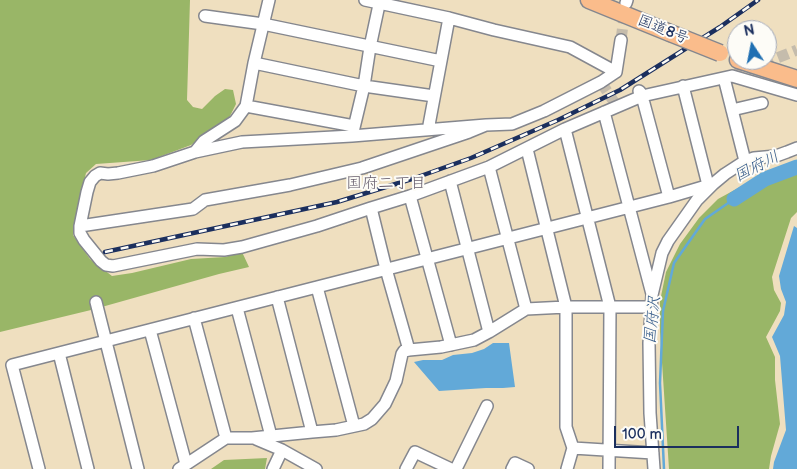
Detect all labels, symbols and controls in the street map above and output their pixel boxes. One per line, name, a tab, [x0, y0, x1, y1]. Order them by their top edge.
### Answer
street label: 国道8号	[635, 12, 691, 48]
north arrow	[727, 20, 777, 70]
text: N	[742, 21, 756, 40]
water label: 国府川	[731, 148, 783, 186]
district label: 国府二丁目	[346, 174, 426, 194]
water label: 国府沢	[641, 295, 665, 345]
scale bar	[617, 416, 742, 448]
text: 100 m	[622, 425, 662, 444]

